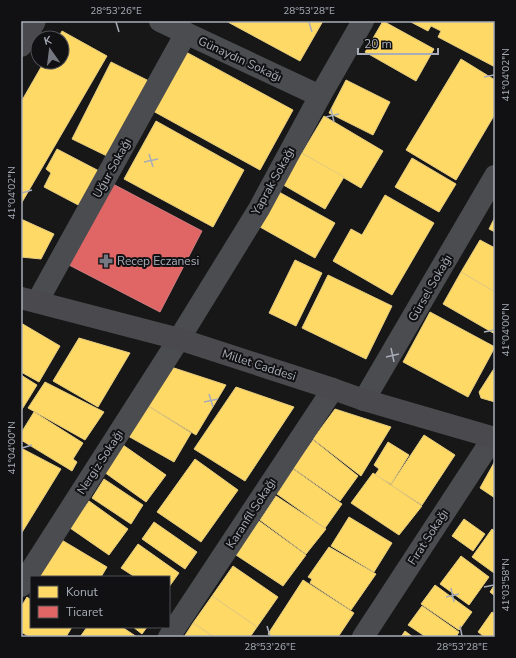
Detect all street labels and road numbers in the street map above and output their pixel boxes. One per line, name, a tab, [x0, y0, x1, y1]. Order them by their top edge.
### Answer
street label: Günaydın Sokağı	[196, 33, 284, 85]
street label: Uğur Sokağı	[89, 135, 135, 201]
street label: Yaprak Sokağı	[247, 144, 298, 219]
street label: Gürsel Sokağı	[404, 252, 456, 324]
street label: Millet Caddesi	[220, 346, 298, 384]
street label: Nergiz Sokağı	[73, 427, 127, 497]
street label: Karanfil Sokağı	[222, 475, 280, 551]
street label: Fırat Sokağı	[404, 506, 452, 568]

